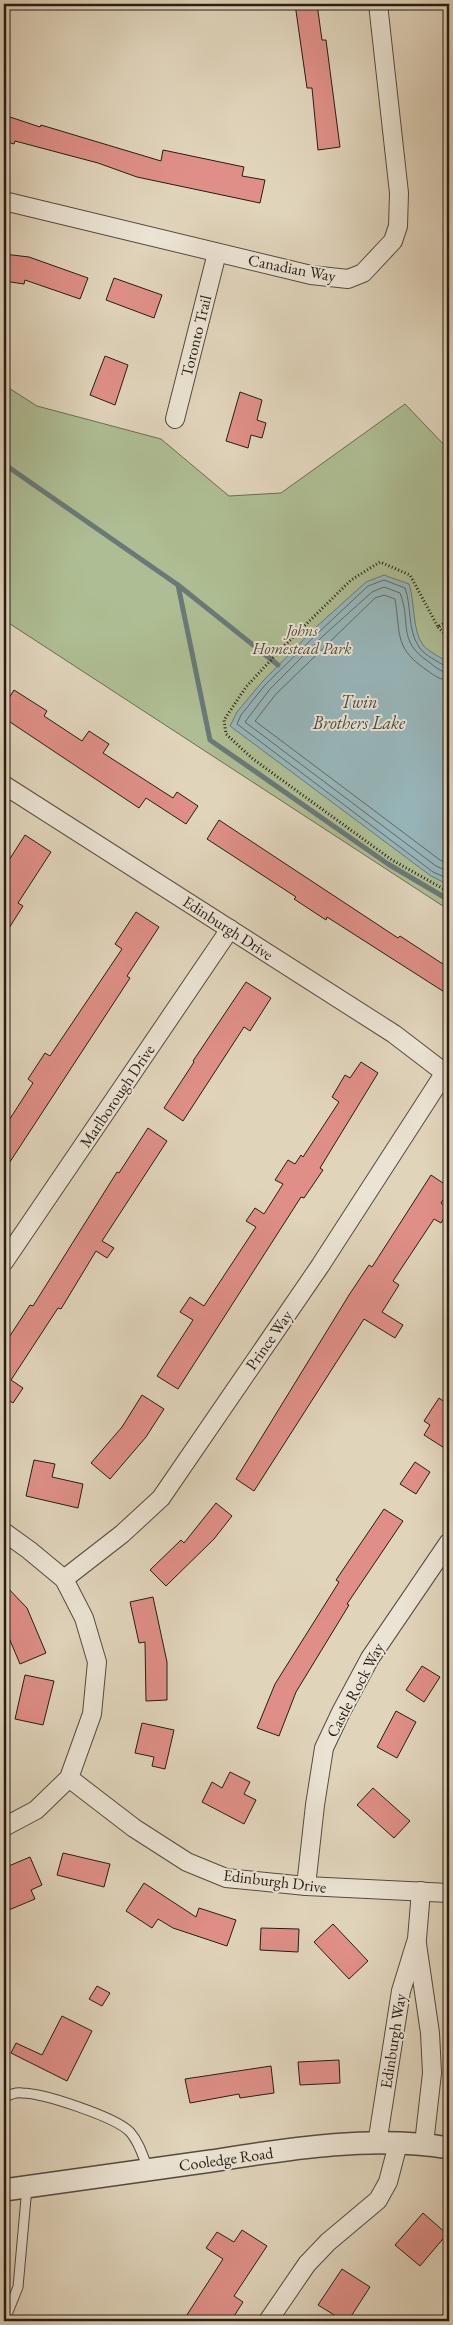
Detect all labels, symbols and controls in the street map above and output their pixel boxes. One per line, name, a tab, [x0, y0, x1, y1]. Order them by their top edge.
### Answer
street label: Canadian Way	[246, 249, 339, 287]
street label: Toronto Trail	[176, 293, 216, 379]
park label: Johns Homestead Park	[251, 620, 352, 659]
water label: Twin Brothers Lake	[312, 690, 406, 734]
street label: Edinburgh Drive	[179, 891, 277, 965]
street label: Marlborough Drive	[75, 1040, 159, 1152]
street label: Prince Way	[241, 1305, 298, 1374]
street label: Castle Rock Way	[321, 1638, 389, 1741]
street label: Edinburgh Drive	[222, 1864, 328, 1898]
street label: Edinburgh Way	[375, 1991, 411, 2090]
street label: Cooledge Road	[178, 2142, 275, 2176]

